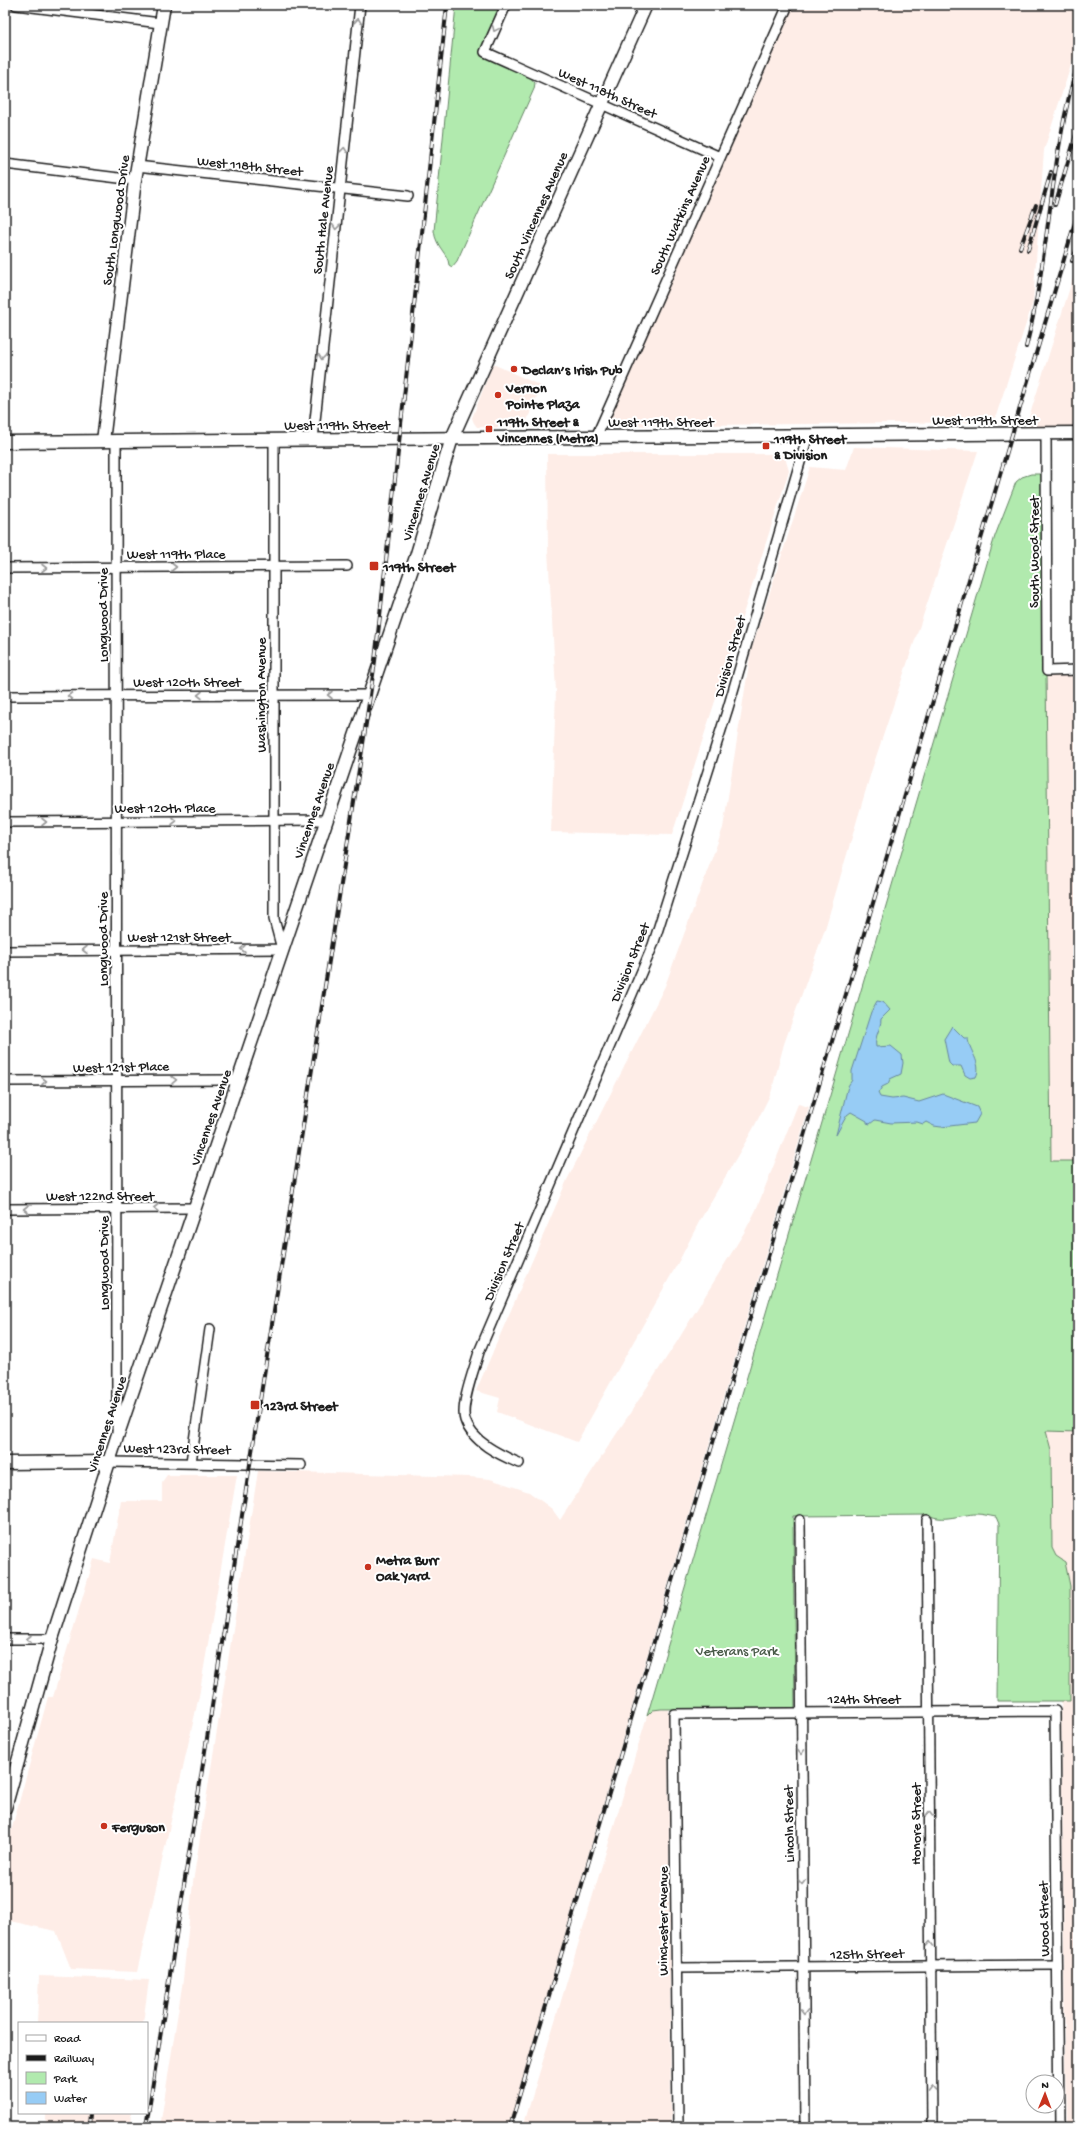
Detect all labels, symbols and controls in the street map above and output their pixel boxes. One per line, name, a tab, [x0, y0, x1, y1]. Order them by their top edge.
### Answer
one-way arrow	[353, 18, 362, 24]
one-way arrow	[492, 24, 500, 32]
street label: West 118th Street	[555, 65, 660, 124]
one-way arrow	[339, 147, 348, 153]
street label: South Vincennes Avenue	[502, 149, 573, 282]
street label: South Longwood Drive	[100, 153, 135, 287]
street label: West 118th Street	[196, 153, 305, 182]
street label: South Watkins Avenue	[647, 153, 716, 278]
street label: South Hale Avenue	[310, 165, 339, 275]
one-way arrow	[331, 224, 340, 231]
one-way arrow	[318, 354, 327, 360]
place label: Declan’s Irish Pub	[520, 363, 623, 380]
marker: Declan’s Irish Pub	[509, 364, 519, 374]
place label: Vernon Pointe Plaza	[505, 381, 581, 414]
marker: Vernon Pointe Plaza	[493, 390, 503, 400]
street label: West 119th Street	[932, 413, 1039, 430]
place label: 119th Street & Vincennes (Metra)	[496, 415, 599, 448]
street label: West 119th Street	[608, 415, 715, 432]
street label: West 119th Street	[284, 418, 391, 435]
marker: 119th Street & Vincennes (Metra)	[484, 424, 494, 434]
place label: 119th Street & Division	[773, 432, 847, 465]
street label: Vincennes Avenue	[399, 441, 445, 544]
marker: 119th Street & Division	[761, 441, 771, 451]
street label: South Wood Street	[1027, 495, 1044, 608]
street label: West 119th Place	[127, 547, 226, 564]
marker: 119th Street	[368, 560, 380, 572]
place label: 119th Street	[382, 560, 456, 577]
one-way arrow	[41, 563, 47, 572]
one-way arrow	[171, 563, 177, 571]
street label: Longwood Drive	[96, 567, 113, 662]
street label: Division Street	[711, 613, 752, 700]
street label: Washington Avenue	[254, 637, 271, 753]
street label: West 120th Street	[133, 675, 242, 692]
one-way arrow	[197, 691, 203, 699]
one-way arrow	[327, 691, 333, 699]
one-way arrow	[67, 692, 73, 700]
street label: Vincennes Avenue	[291, 760, 340, 862]
street label: West 120th Place	[115, 801, 216, 818]
one-way arrow	[171, 817, 177, 825]
one-way arrow	[41, 818, 47, 826]
street label: Longwood Drive	[96, 891, 113, 986]
street label: Division Street	[607, 920, 655, 1006]
street label: West 121st Street	[128, 930, 232, 947]
one-way arrow	[240, 945, 246, 953]
one-way arrow	[82, 946, 88, 954]
street label: West 121st Place	[73, 1059, 170, 1078]
street label: Vincennes Avenue	[188, 1067, 237, 1169]
one-way arrow	[171, 1076, 177, 1084]
one-way arrow	[41, 1077, 47, 1085]
street label: West 122nd Street	[46, 1189, 155, 1206]
one-way arrow	[153, 1204, 159, 1212]
one-way arrow	[23, 1205, 29, 1213]
street label: Longwood Drive	[97, 1215, 114, 1310]
street label: Division Street	[481, 1219, 530, 1305]
street label: Vincennes Avenue	[84, 1374, 132, 1476]
marker: 123rd Street	[249, 1399, 261, 1411]
place label: 123rd Street	[263, 1399, 339, 1416]
street label: West 123rd Street	[123, 1441, 232, 1460]
place label: Metra Burr Oak Yard	[376, 1553, 440, 1586]
marker: Metra Burr Oak Yard	[363, 1562, 373, 1572]
one-way arrow	[26, 1635, 32, 1643]
park label: Veterans Park	[695, 1644, 780, 1661]
street label: 124th Street	[826, 1692, 902, 1709]
one-way arrow	[797, 1749, 805, 1755]
street label: Honore Street	[909, 1782, 926, 1865]
street label: Lincoln Street	[781, 1784, 800, 1863]
one-way arrow	[925, 1811, 933, 1817]
place label: Ferguson	[111, 1820, 165, 1837]
marker: Ferguson	[99, 1821, 109, 1831]
street label: Winchester Avenue	[656, 1865, 673, 1976]
one-way arrow	[798, 1879, 806, 1885]
street label: Wood Street	[1036, 1880, 1055, 1957]
one-way arrow	[926, 1941, 934, 1947]
street label: 125th Street	[829, 1946, 905, 1965]
one-way arrow	[800, 2009, 808, 2015]
legend	[18, 2022, 148, 2114]
text: Road	[54, 2033, 81, 2047]
text: Railway	[54, 2053, 94, 2067]
text: Park	[53, 2073, 79, 2087]
north arrow	[1025, 2074, 1065, 2114]
text: N	[1041, 2080, 1049, 2092]
one-way arrow	[928, 2085, 936, 2091]
text: Water	[54, 2093, 88, 2107]

